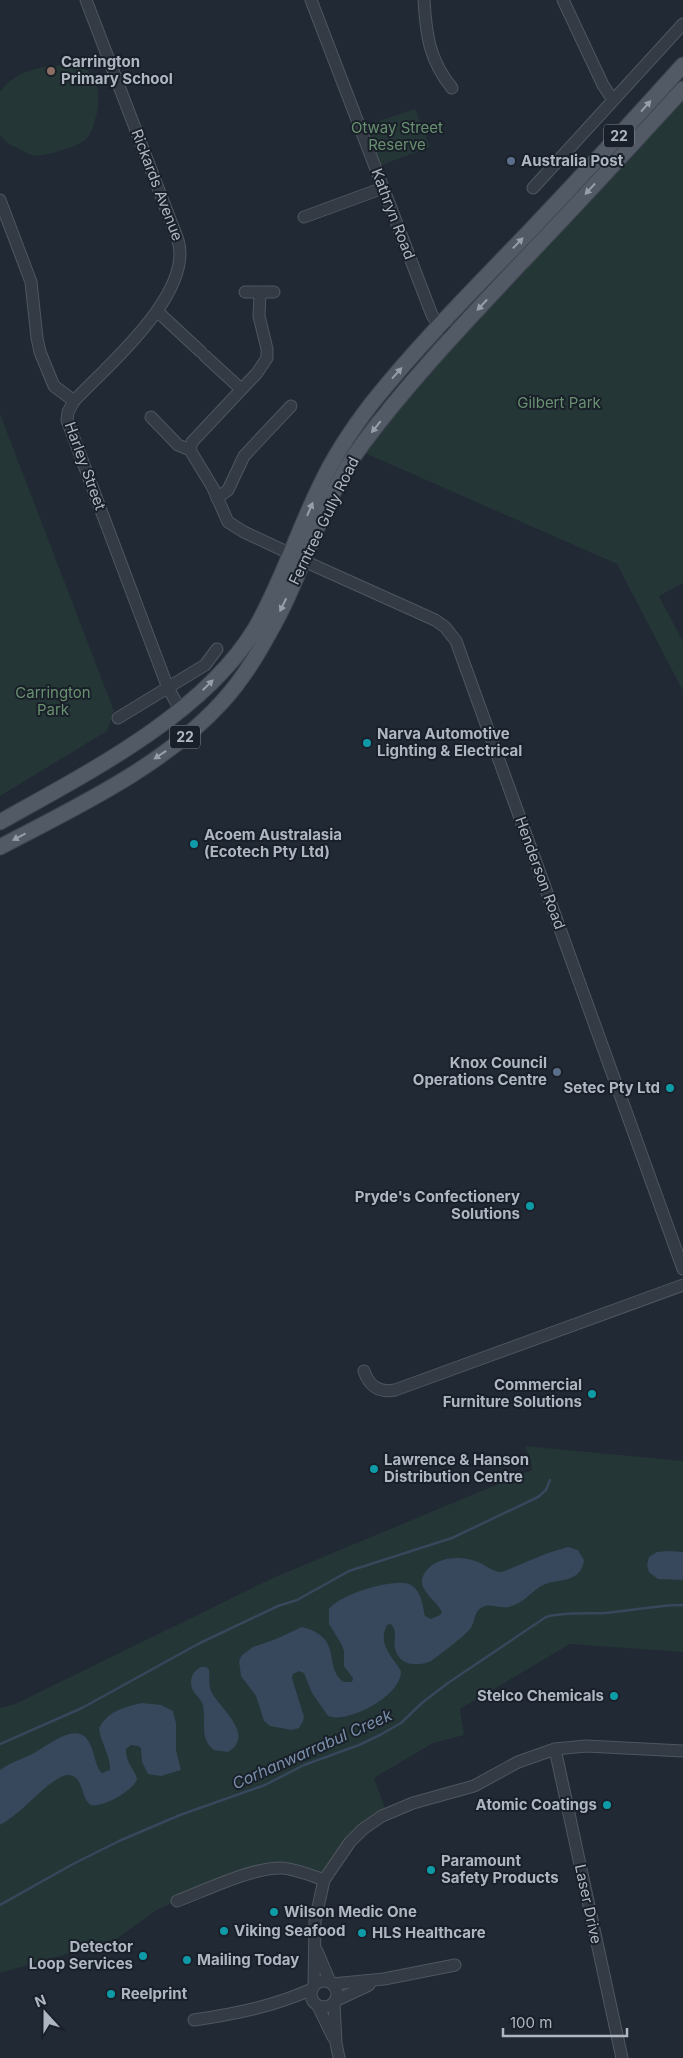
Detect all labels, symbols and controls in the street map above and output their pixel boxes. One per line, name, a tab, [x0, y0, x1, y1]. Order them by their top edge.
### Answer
place label: Carrington Primary School	[61, 52, 173, 88]
marker: Carrington Primary School	[45, 65, 57, 77]
one-way arrow	[640, 101, 652, 113]
park label: Otway Street Reserve	[351, 118, 443, 154]
road number: 22	[604, 124, 634, 148]
street label: Rickards Avenue	[127, 126, 187, 243]
place label: Australia Post	[521, 151, 624, 170]
marker: Australia Post	[505, 155, 517, 167]
street label: Kathryn Road	[367, 166, 420, 262]
one-way arrow	[585, 183, 596, 195]
one-way arrow	[512, 237, 524, 249]
one-way arrow	[476, 299, 488, 311]
one-way arrow	[391, 368, 403, 380]
park label: Gilbert Park	[517, 393, 602, 412]
street label: Harley Street	[61, 419, 110, 513]
one-way arrow	[371, 420, 381, 433]
street label: Ferntree Gully Road	[284, 454, 363, 588]
one-way arrow	[306, 502, 314, 516]
one-way arrow	[279, 598, 287, 612]
one-way arrow	[201, 679, 213, 691]
park label: Carrington Park	[15, 683, 91, 719]
place label: Narva Automotive Lighting & Electrical	[377, 724, 522, 760]
road number: 22	[170, 726, 200, 749]
marker: Narva Automotive Lighting & Electrical	[361, 737, 373, 749]
one-way arrow	[153, 750, 167, 760]
street label: Henderson Road	[511, 814, 570, 932]
place label: Acoem Australasia (Ecotech Pty Ltd)	[204, 825, 342, 861]
one-way arrow	[12, 833, 27, 841]
marker: Acoem Australasia (Ecotech Pty Ltd)	[188, 838, 200, 850]
place label: Knox Council Operations Centre	[413, 1053, 547, 1089]
marker: Knox Council Operations Centre	[551, 1066, 563, 1078]
place label: Setec Pty Ltd	[564, 1078, 660, 1097]
marker: Setec Pty Ltd	[664, 1082, 676, 1094]
place label: Pryde's Confectionery Solutions	[355, 1187, 520, 1223]
marker: Pryde's Confectionery Solutions	[524, 1200, 536, 1212]
place label: Commercial Furniture Solutions	[443, 1375, 582, 1411]
marker: Commercial Furniture Solutions	[586, 1388, 598, 1400]
place label: Lawrence & Hanson Distribution Centre	[384, 1450, 529, 1486]
marker: Lawrence & Hanson Distribution Centre	[368, 1463, 380, 1475]
place label: Stelco Chemicals	[477, 1686, 604, 1705]
marker: Stelco Chemicals	[608, 1690, 620, 1702]
water label: Corhanwarrabul Creek	[229, 1705, 395, 1793]
place label: Atomic Coatings	[476, 1795, 597, 1814]
marker: Atomic Coatings	[601, 1799, 613, 1811]
place label: Paramount Safety Products	[441, 1851, 559, 1887]
street label: Laser Drive	[571, 1862, 606, 1945]
marker: Paramount Safety Products	[425, 1864, 437, 1876]
place label: Wilson Medic One	[284, 1902, 417, 1921]
marker: Wilson Medic One	[268, 1906, 280, 1918]
place label: Viking Seafood	[234, 1921, 346, 1940]
place label: HLS Healthcare	[372, 1923, 486, 1942]
marker: Viking Seafood	[218, 1925, 230, 1937]
marker: HLS Healthcare	[356, 1927, 368, 1939]
place label: Detector Loop Services	[29, 1937, 133, 1973]
marker: Detector Loop Services	[137, 1950, 149, 1962]
place label: Mailing Today	[197, 1950, 299, 1969]
marker: Mailing Today	[181, 1954, 193, 1966]
place label: Reelprint	[121, 1984, 188, 2003]
north arrow	[20, 1988, 70, 2038]
marker: Reelprint	[105, 1988, 117, 2000]
text: N	[32, 1991, 48, 2010]
scale bar	[503, 2006, 627, 2038]
text: 100 m	[510, 2013, 552, 2032]

